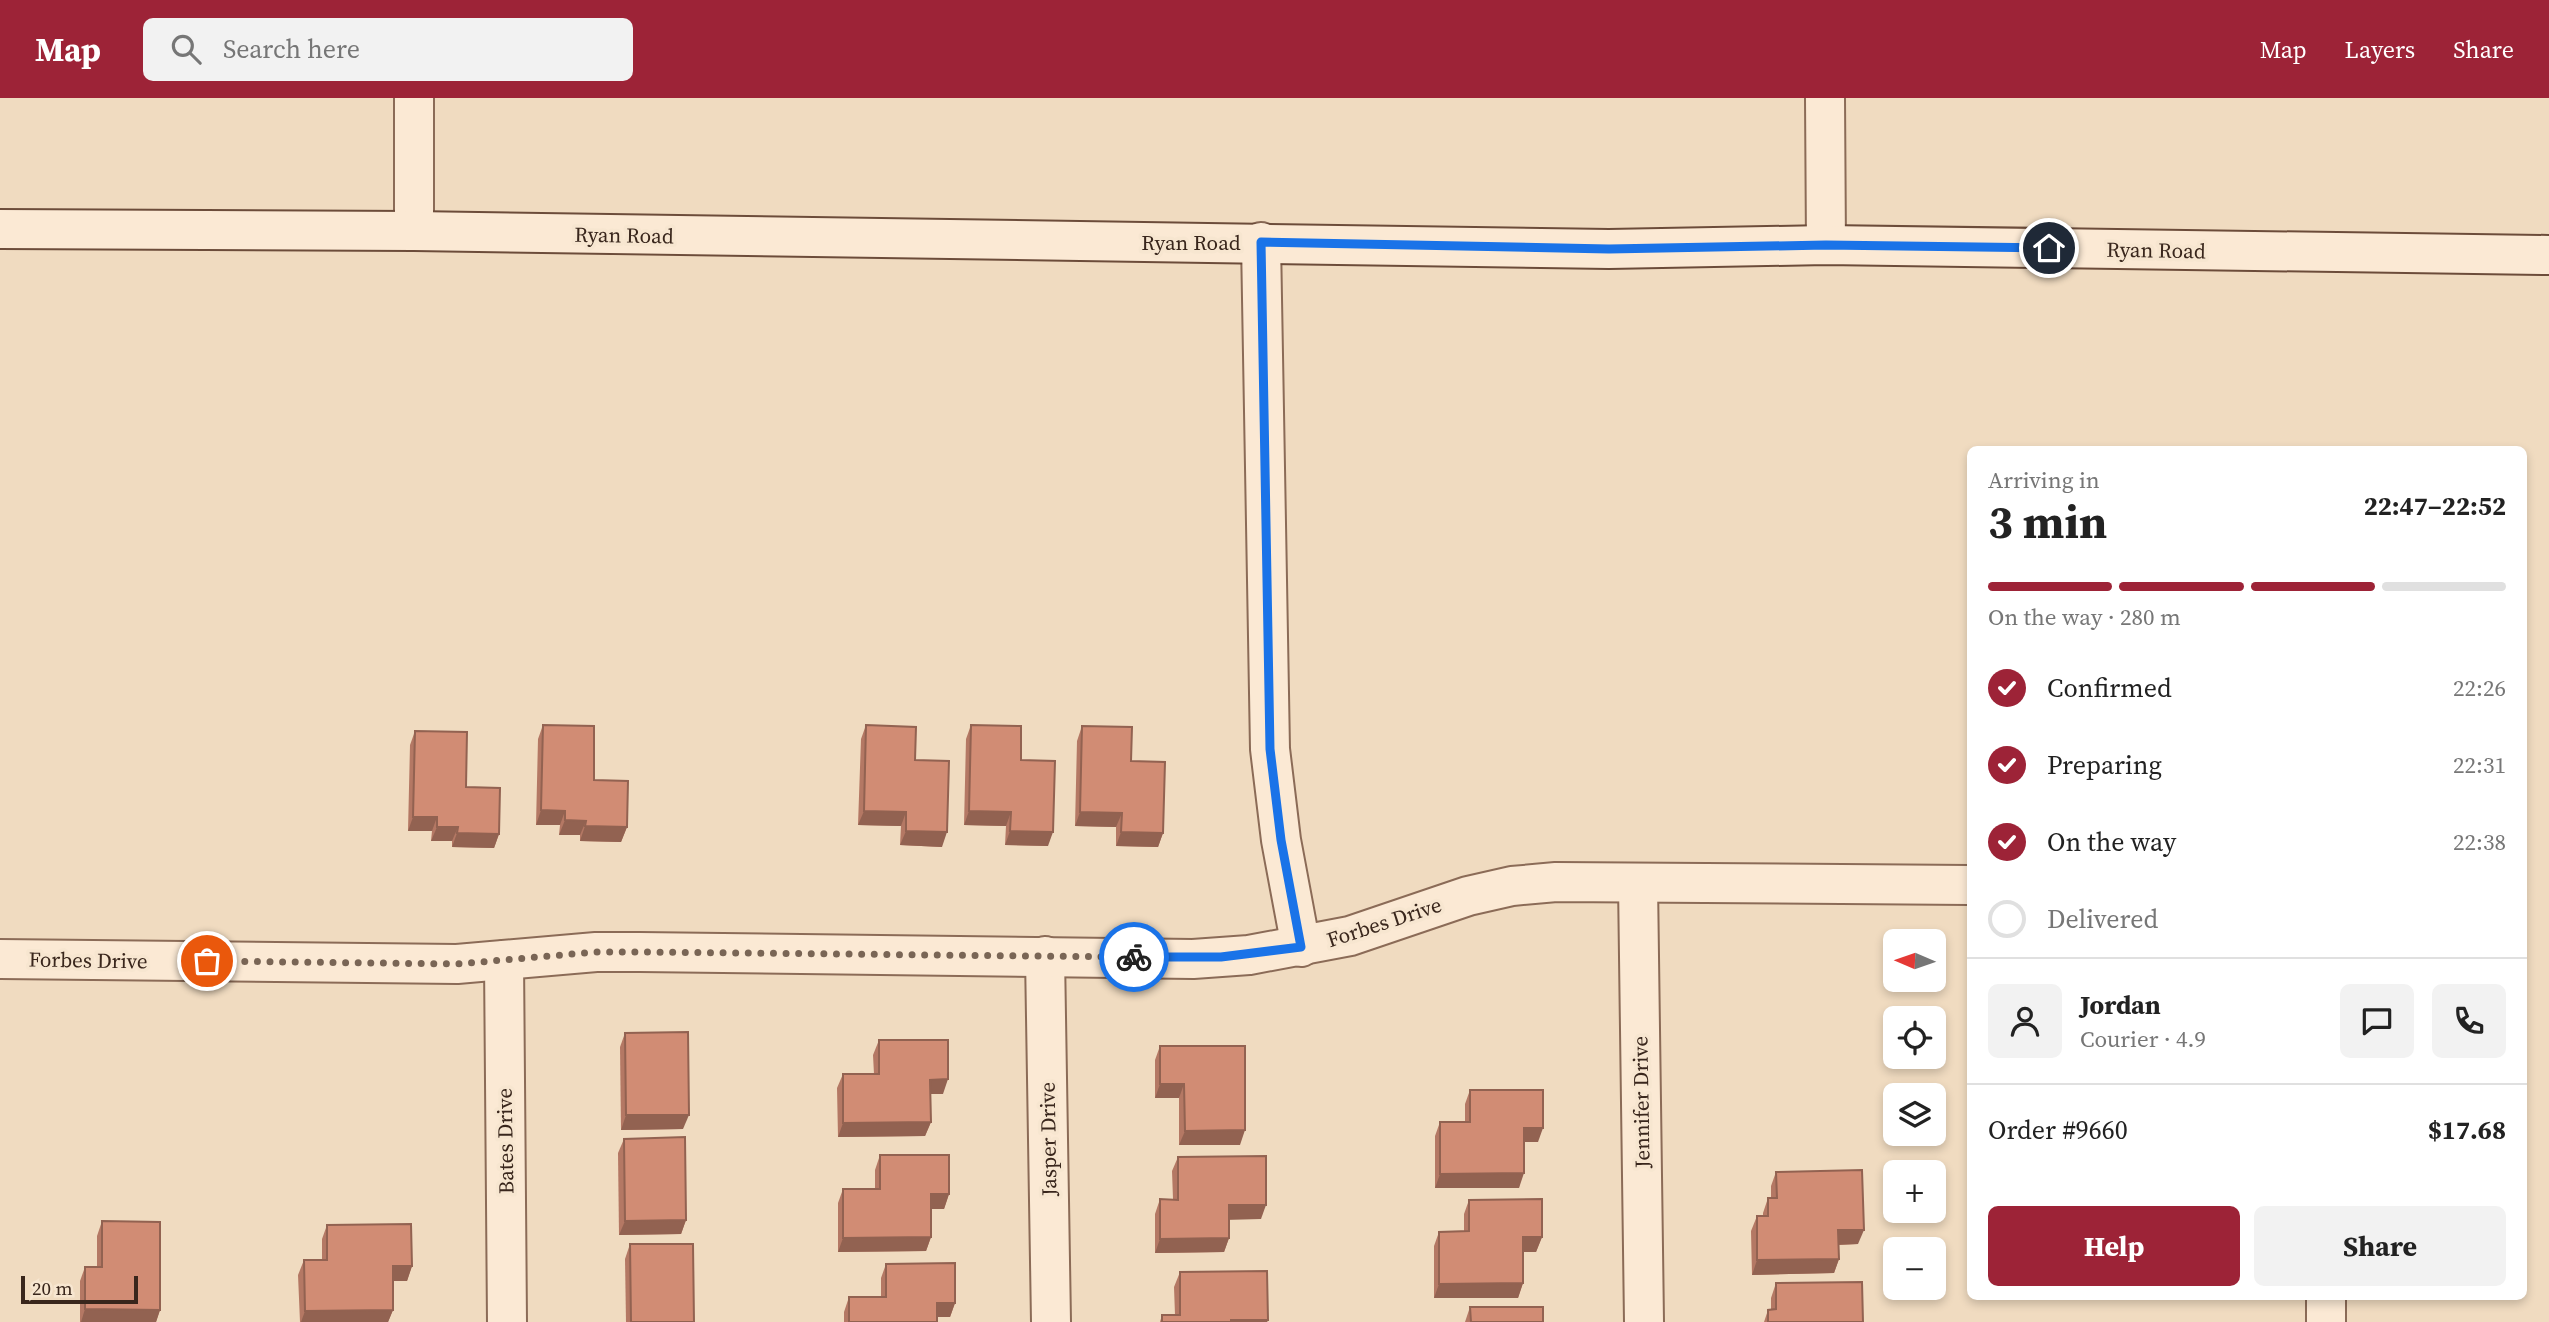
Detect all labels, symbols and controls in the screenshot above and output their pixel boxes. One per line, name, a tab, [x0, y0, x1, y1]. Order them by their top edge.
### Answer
search box	[143, 18, 633, 81]
text: Map	[35, 27, 101, 72]
icon: search	[167, 30, 205, 68]
text: Search here	[223, 31, 360, 67]
text: Map	[2260, 33, 2307, 66]
text: Layers	[2345, 33, 2415, 66]
text: Share	[2453, 33, 2514, 66]
pin	[2019, 218, 2079, 278]
street label: Ryan Road	[574, 220, 674, 250]
street label: Ryan Road	[1141, 228, 1241, 257]
icon: home	[2030, 229, 2068, 267]
street label: Ryan Road	[2106, 235, 2206, 265]
text: Arriving in	[1988, 464, 2100, 496]
text: 22:47–22:52	[2364, 488, 2506, 524]
text: 3 min	[1988, 490, 2107, 553]
text: On the way · 280 m	[1988, 601, 2181, 633]
icon: check	[1988, 669, 2026, 707]
text: Confirmed	[2047, 670, 2172, 706]
text: 22:26	[2453, 672, 2506, 704]
icon: check	[1988, 746, 2026, 784]
text: Preparing	[2047, 747, 2162, 783]
text: 22:31	[2453, 749, 2506, 781]
icon: check	[1988, 823, 2026, 861]
text: On the way	[2047, 824, 2176, 860]
text: 22:38	[2453, 826, 2506, 858]
street label: Forbes Drive	[1323, 890, 1445, 954]
text: Delivered	[2047, 901, 2158, 937]
courier	[1099, 922, 1169, 992]
north arrow	[1883, 929, 1946, 992]
map controls	[1883, 929, 1946, 1300]
pin	[177, 931, 237, 991]
icon: bike	[1115, 938, 1153, 976]
icon: bag	[188, 942, 226, 980]
street label: Forbes Drive	[28, 944, 148, 976]
button: person	[1988, 984, 2062, 1058]
button: chat	[2340, 984, 2414, 1058]
button: phone	[2432, 984, 2506, 1058]
text: Jordan	[2080, 987, 2161, 1023]
button: locate	[1883, 1006, 1946, 1069]
text: Courier · 4.9	[2080, 1023, 2206, 1055]
street label: Jennifer Drive	[1625, 1036, 1657, 1169]
street label: Jasper Drive	[1033, 1082, 1064, 1197]
button: layers	[1883, 1083, 1946, 1146]
street label: Bates Drive	[490, 1088, 520, 1194]
text: Order #9660	[1988, 1112, 2128, 1148]
text: $17.68	[2428, 1112, 2506, 1148]
button: +	[1883, 1160, 1946, 1223]
button: Help	[1988, 1206, 2240, 1286]
button: Share	[2254, 1206, 2506, 1286]
button: −	[1883, 1237, 1946, 1300]
scale bar	[21, 1273, 138, 1305]
text: 20 m	[32, 1275, 73, 1301]

